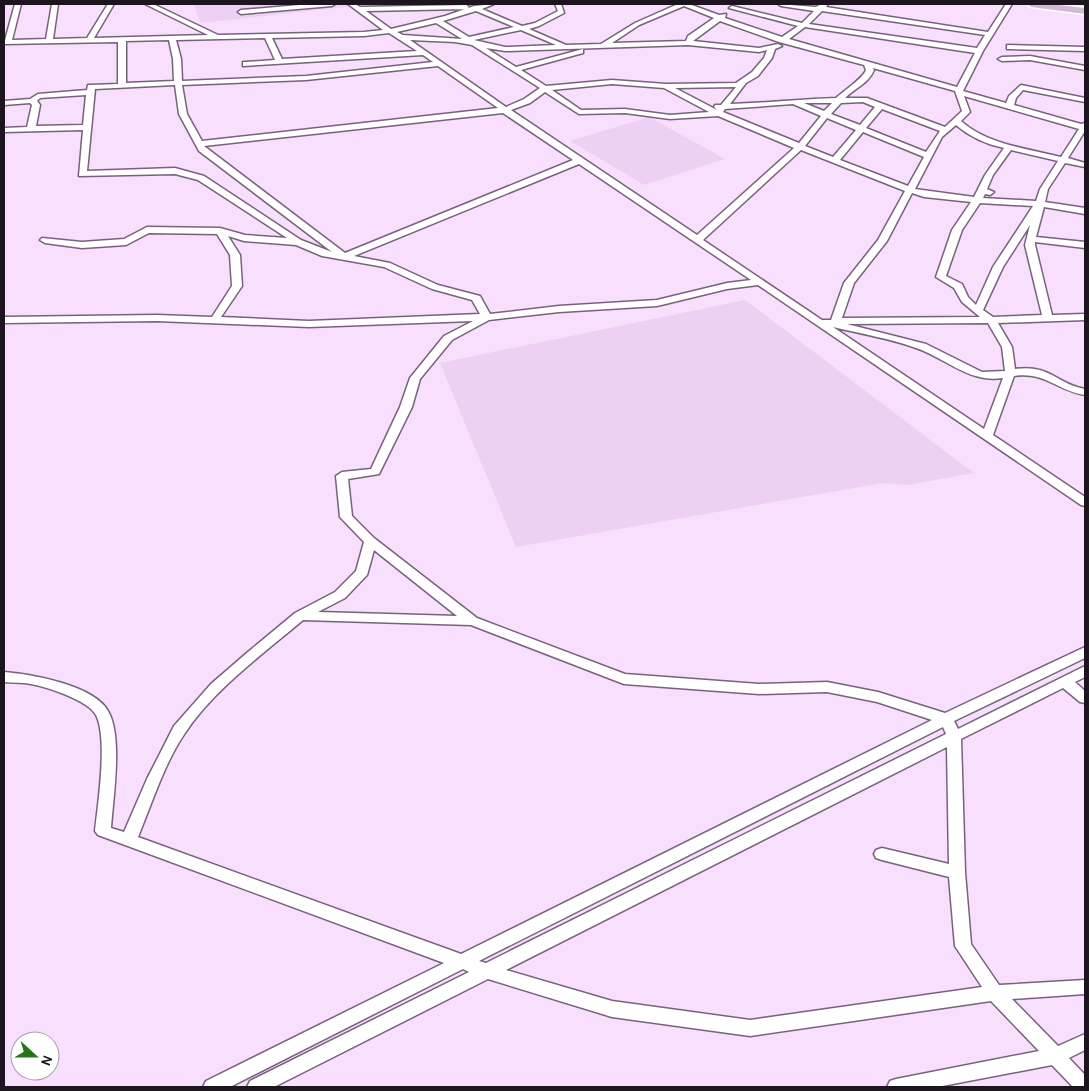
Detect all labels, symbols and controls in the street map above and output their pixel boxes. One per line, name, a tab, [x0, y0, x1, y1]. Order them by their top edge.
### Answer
north arrow	[10, 1031, 60, 1081]
text: N	[37, 1053, 56, 1068]

